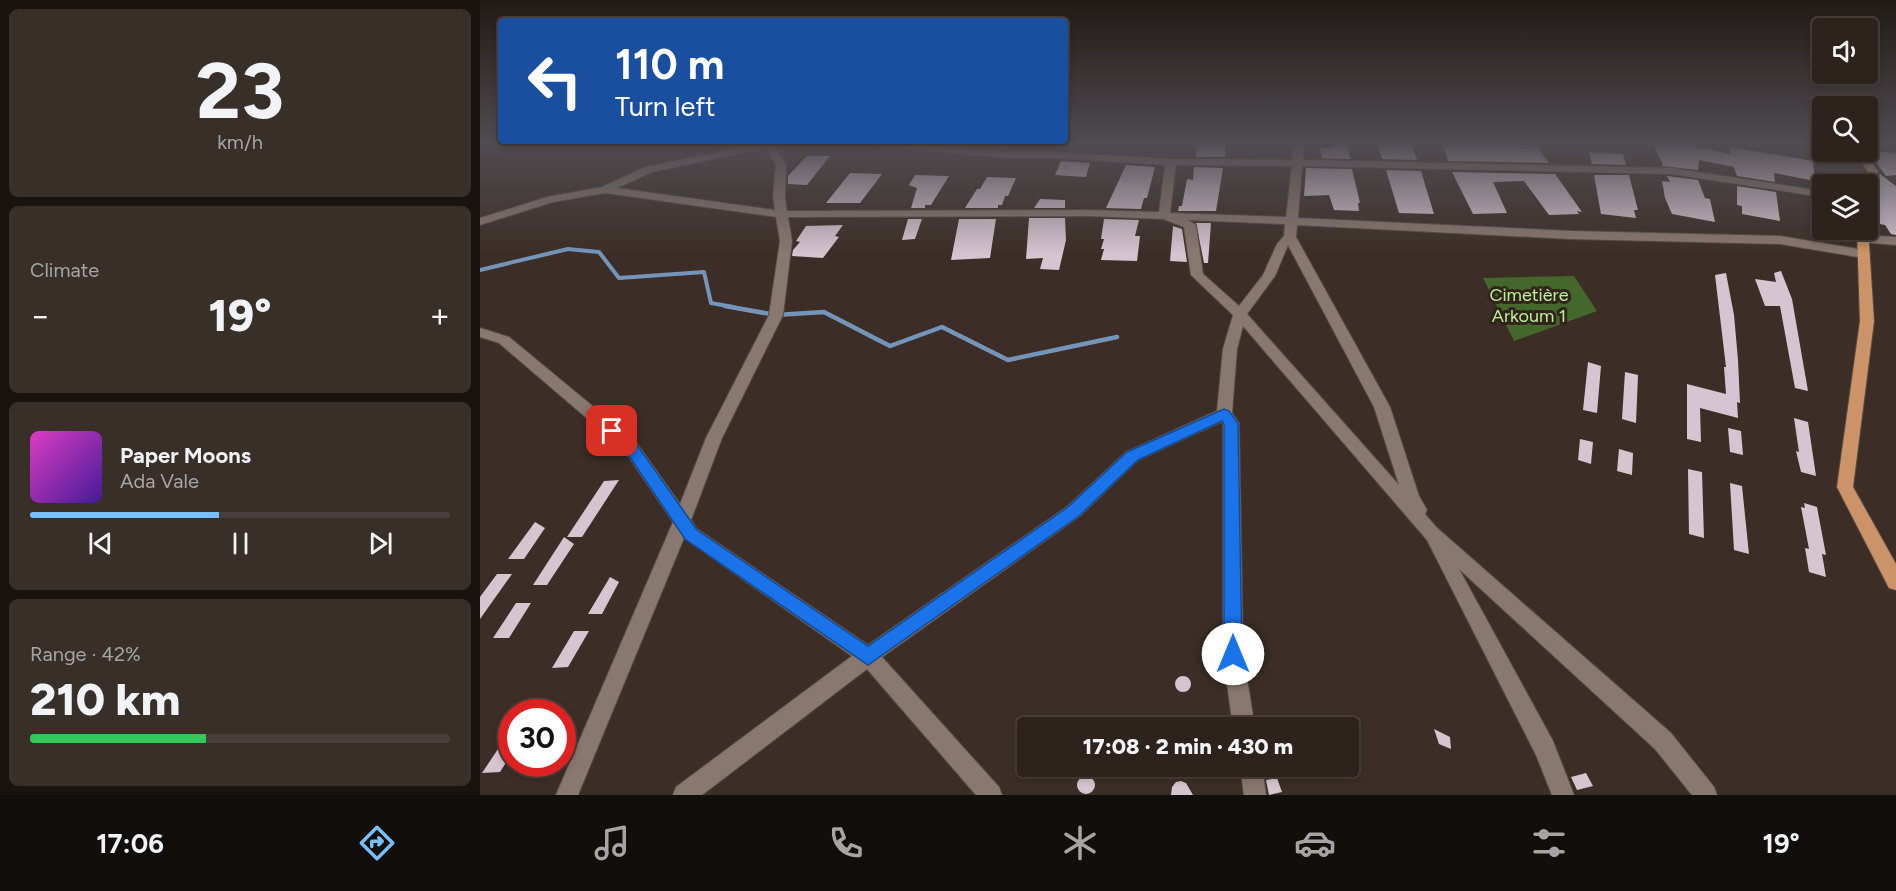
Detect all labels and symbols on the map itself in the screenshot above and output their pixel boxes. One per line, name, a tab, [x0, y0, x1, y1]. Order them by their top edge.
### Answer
park label: Cimetière Arkoum 1	[1489, 284, 1569, 327]
pin	[586, 405, 637, 456]
position arrow	[1201, 622, 1265, 686]
speed limit sign: 30	[498, 699, 576, 777]

